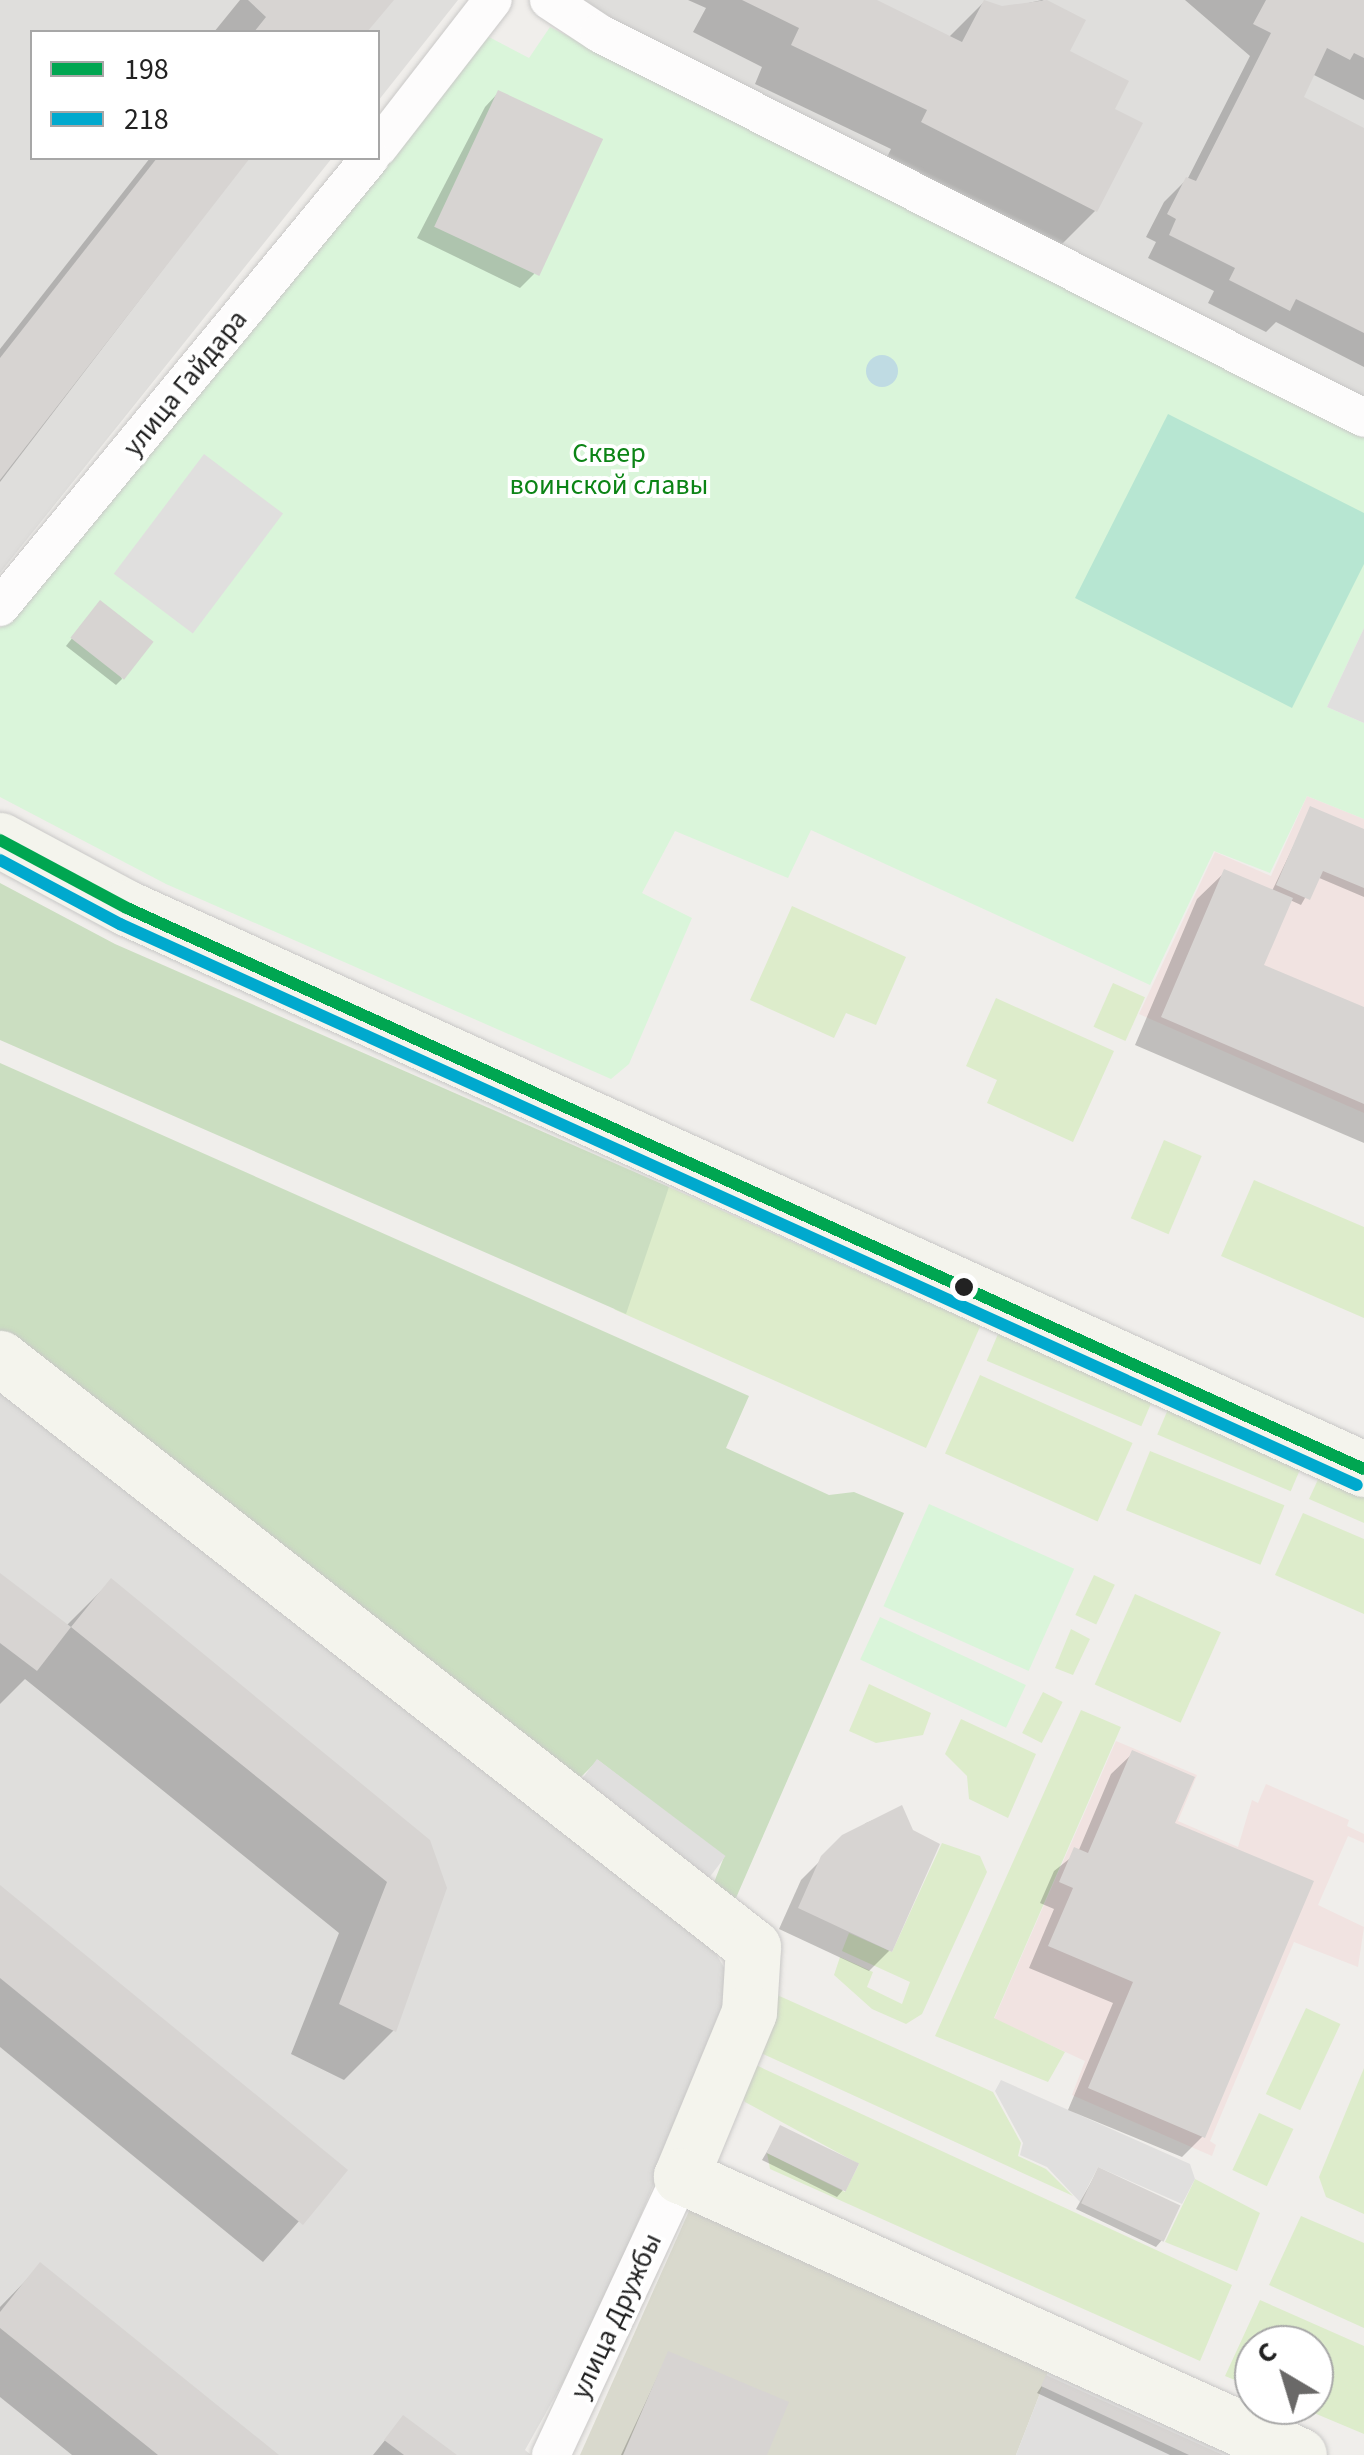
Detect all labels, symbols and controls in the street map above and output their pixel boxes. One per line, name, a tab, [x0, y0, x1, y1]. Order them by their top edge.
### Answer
legend	[30, 30, 380, 160]
text: 198	[124, 48, 169, 91]
text: 218	[124, 98, 169, 141]
street label: улица Гайдара	[116, 303, 254, 463]
park label: Сквер воинской славы	[510, 436, 708, 502]
unlabelled marker	[954, 1277, 974, 1297]
street label: улица Дружбы	[563, 2228, 669, 2404]
north arrow	[1234, 2325, 1334, 2425]
text: С	[1248, 2332, 1285, 2374]

